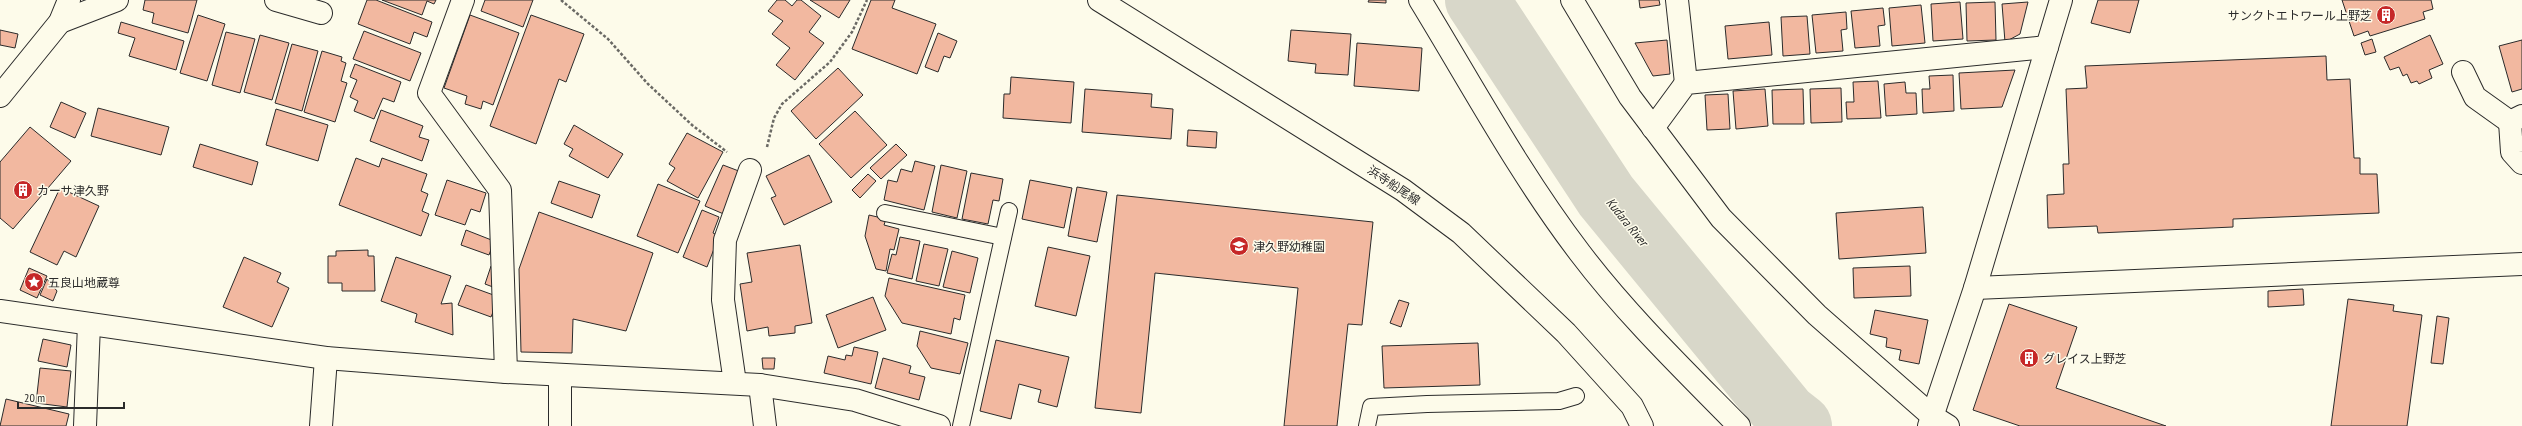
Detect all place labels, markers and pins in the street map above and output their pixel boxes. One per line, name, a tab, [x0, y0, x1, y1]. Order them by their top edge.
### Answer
building icon: サンクトエトワール上野芝	[2375, 4, 2397, 26]
place label: サンクトエトワール上野芝	[2228, 8, 2372, 23]
building icon: カーサ津久野	[12, 179, 34, 201]
place label: カーサ津久野	[37, 183, 109, 198]
school or university icon: 津久野幼稚園	[1228, 235, 1250, 257]
place label: 津久野幼稚園	[1253, 239, 1325, 254]
place icon: 五良山地蔵尊	[23, 271, 45, 293]
place label: 五良山地蔵尊	[48, 275, 120, 290]
building icon: グレイス上野芝	[2018, 347, 2040, 369]
place label: グレイス上野芝	[2043, 351, 2127, 366]

